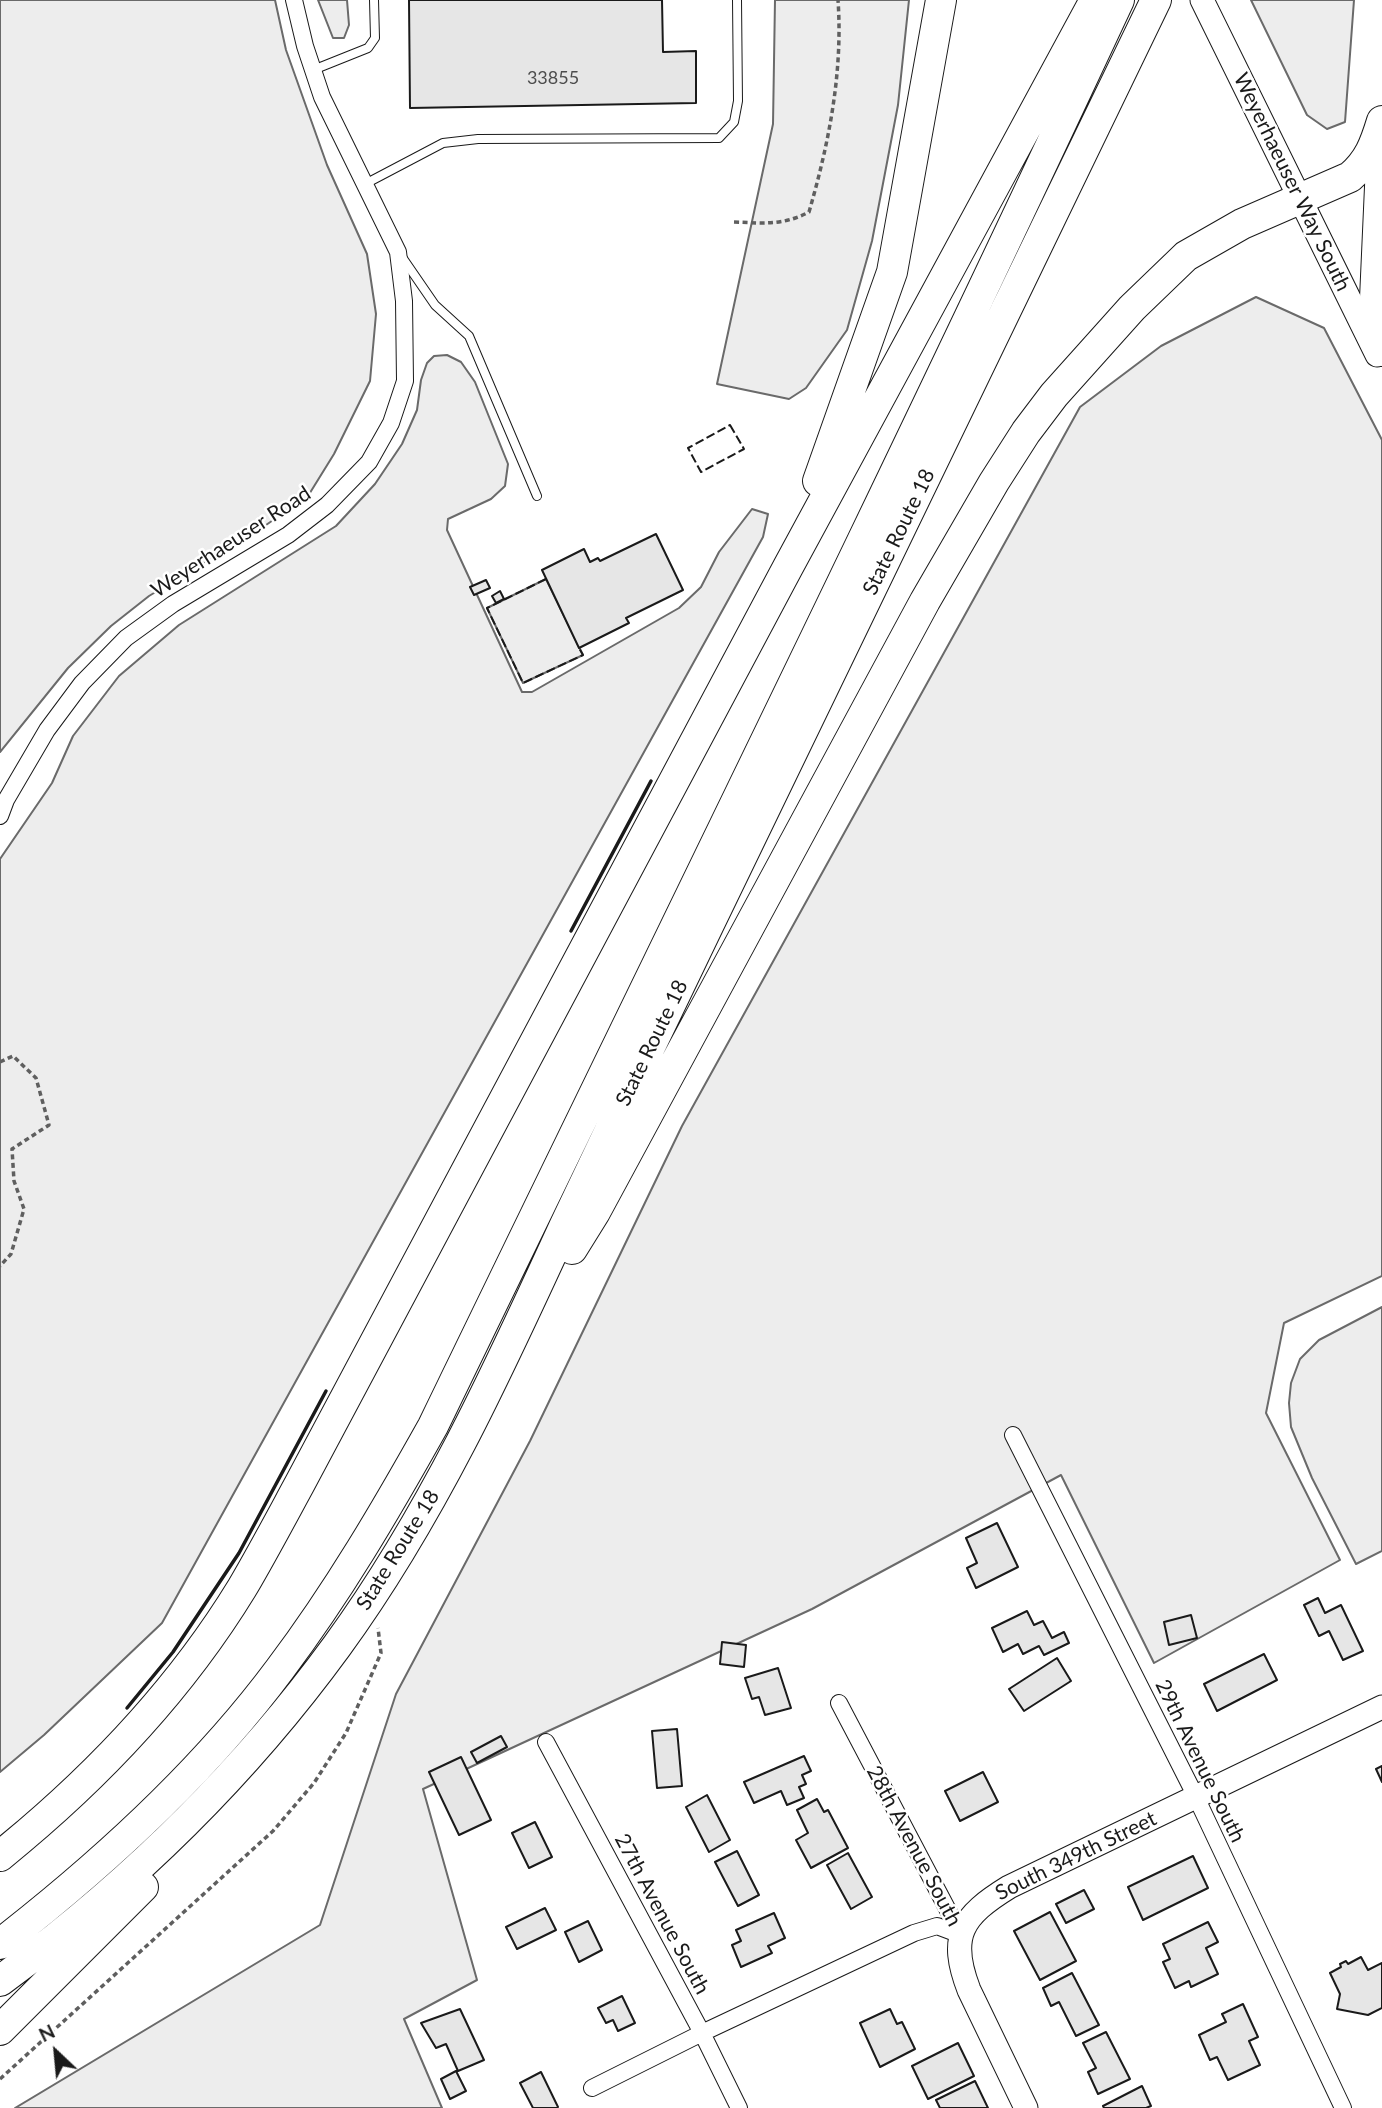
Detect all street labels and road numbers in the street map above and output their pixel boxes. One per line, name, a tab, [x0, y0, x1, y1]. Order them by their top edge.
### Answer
street label: Weyerhaeuser Way South	[1228, 69, 1356, 295]
street label: State Route 18	[858, 465, 940, 599]
street label: Weyerhaeuser Road	[146, 481, 316, 603]
street label: State Route 18	[611, 976, 693, 1110]
street label: State Route 18	[351, 1485, 445, 1615]
street label: 29th Avenue South	[1150, 1675, 1250, 1847]
street label: 28th Avenue South	[861, 1761, 967, 1931]
street label: South 349th Street	[991, 1806, 1161, 1906]
street label: 27th Avenue South	[609, 1829, 715, 1999]

